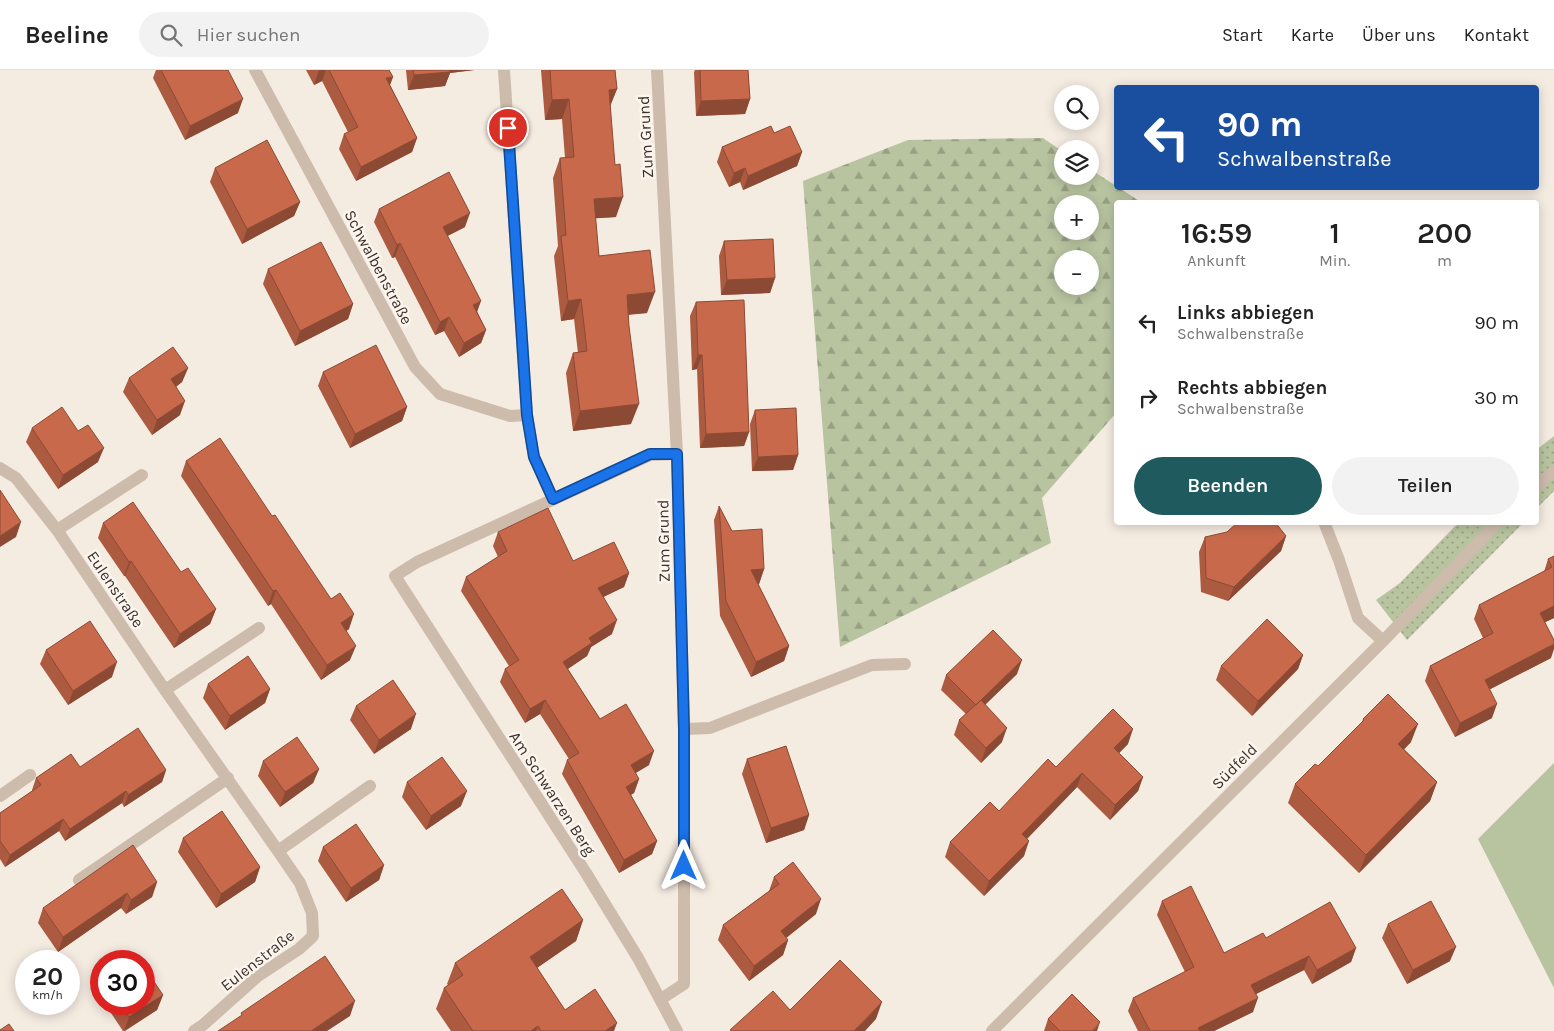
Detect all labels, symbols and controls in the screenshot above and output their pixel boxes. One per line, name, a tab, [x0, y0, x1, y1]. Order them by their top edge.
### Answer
search box	[139, 12, 489, 57]
text: Beeline	[25, 21, 109, 49]
icon: search	[157, 21, 185, 49]
text: Hier suchen	[197, 24, 300, 46]
text: Start	[1222, 24, 1263, 46]
text: Karte	[1291, 24, 1334, 46]
text: Über uns	[1362, 24, 1436, 46]
text: Kontakt	[1464, 24, 1529, 46]
map controls	[1054, 85, 1099, 295]
button: search	[1054, 85, 1099, 130]
street label: Zum Grund	[634, 95, 657, 179]
text: 90 m	[1217, 104, 1303, 145]
icon: left	[1134, 105, 1199, 170]
pin	[487, 107, 529, 149]
icon: arrive	[494, 114, 522, 142]
button: layers	[1054, 140, 1099, 185]
text: Schwalbenstraße	[1217, 146, 1391, 172]
button: +	[1054, 195, 1099, 240]
street label: Schwalbenstraße	[340, 207, 417, 328]
text: 16:59	[1181, 215, 1252, 251]
text: 1	[1329, 215, 1340, 251]
text: 200	[1417, 215, 1472, 251]
button: −	[1054, 250, 1099, 295]
text: Ankunft	[1187, 251, 1246, 270]
text: Min.	[1319, 251, 1350, 270]
text: m	[1437, 251, 1452, 270]
text: Links abbiegen	[1177, 302, 1314, 324]
icon: left	[1134, 309, 1162, 337]
text: 90 m	[1474, 312, 1519, 334]
text: Schwalbenstraße	[1177, 324, 1304, 343]
text: Rechts abbiegen	[1177, 377, 1327, 399]
icon: right	[1134, 384, 1162, 412]
text: 30 m	[1474, 387, 1519, 409]
text: Schwalbenstraße	[1177, 399, 1304, 418]
button: Beenden	[1134, 457, 1322, 515]
button: Teilen	[1332, 457, 1519, 515]
street label: Zum Grund	[653, 499, 674, 583]
street label: Eulenstraße	[83, 547, 148, 631]
street label: Am Schwarzen Berg	[505, 728, 600, 859]
street label: Südfeld	[1208, 740, 1261, 793]
position arrow	[657, 839, 709, 891]
street label: Eulenstraße	[217, 926, 298, 995]
speed limit sign: 30	[90, 950, 155, 1015]
text: 20	[32, 962, 63, 991]
text: km/h	[32, 988, 63, 1002]

